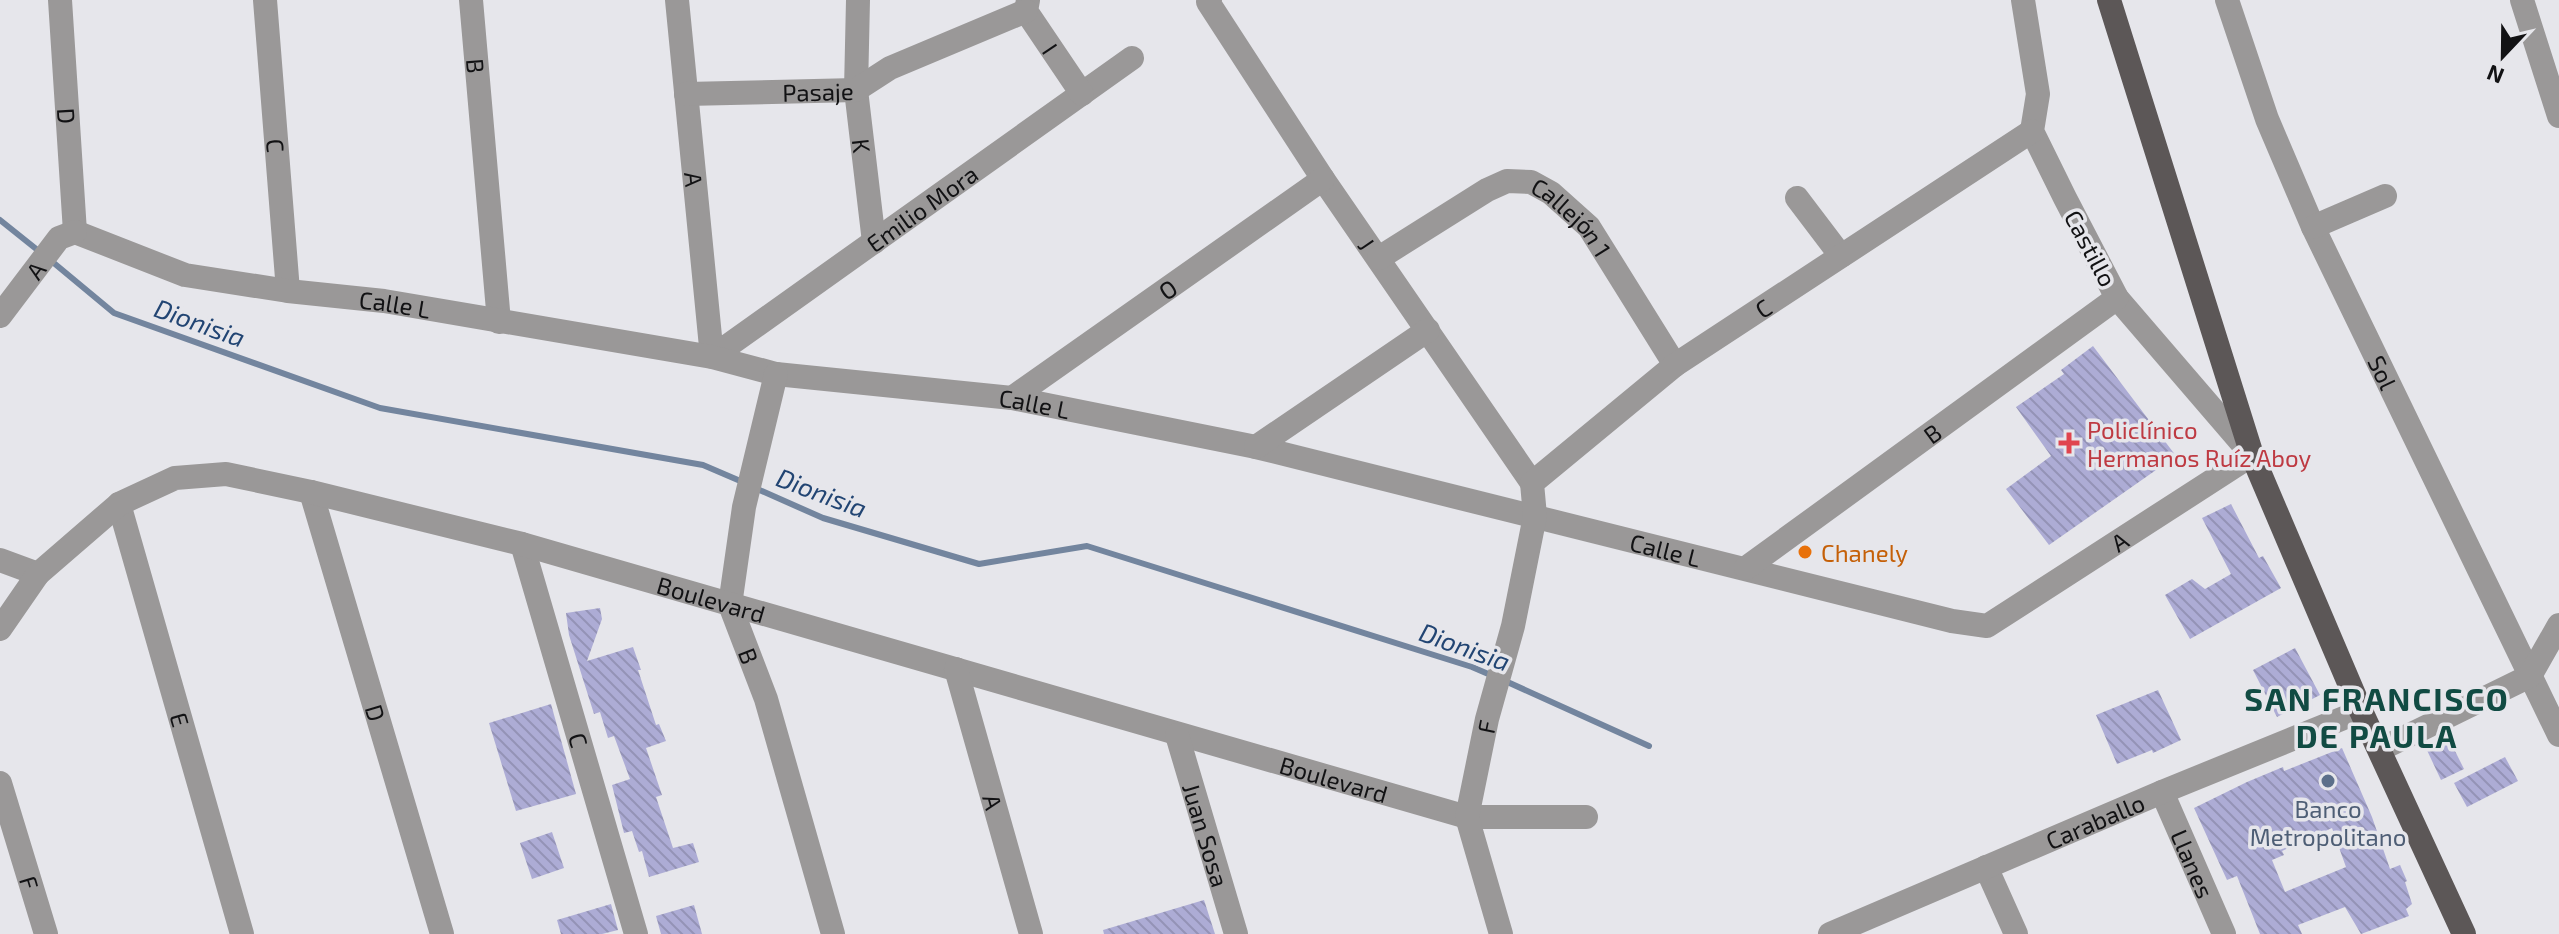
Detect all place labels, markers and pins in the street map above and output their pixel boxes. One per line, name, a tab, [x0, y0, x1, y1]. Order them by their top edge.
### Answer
place label: Policlínico Hermanos Ruíz Aboy	[2087, 415, 2311, 472]
marker: Policlínico Hermanos Ruíz Aboy	[2058, 432, 2080, 454]
place label: Chanely	[1821, 538, 1908, 567]
marker: Chanely	[1796, 543, 1814, 561]
marker: Banco Metropolitano	[2319, 772, 2337, 790]
place label: Banco Metropolitano	[2250, 794, 2406, 851]

